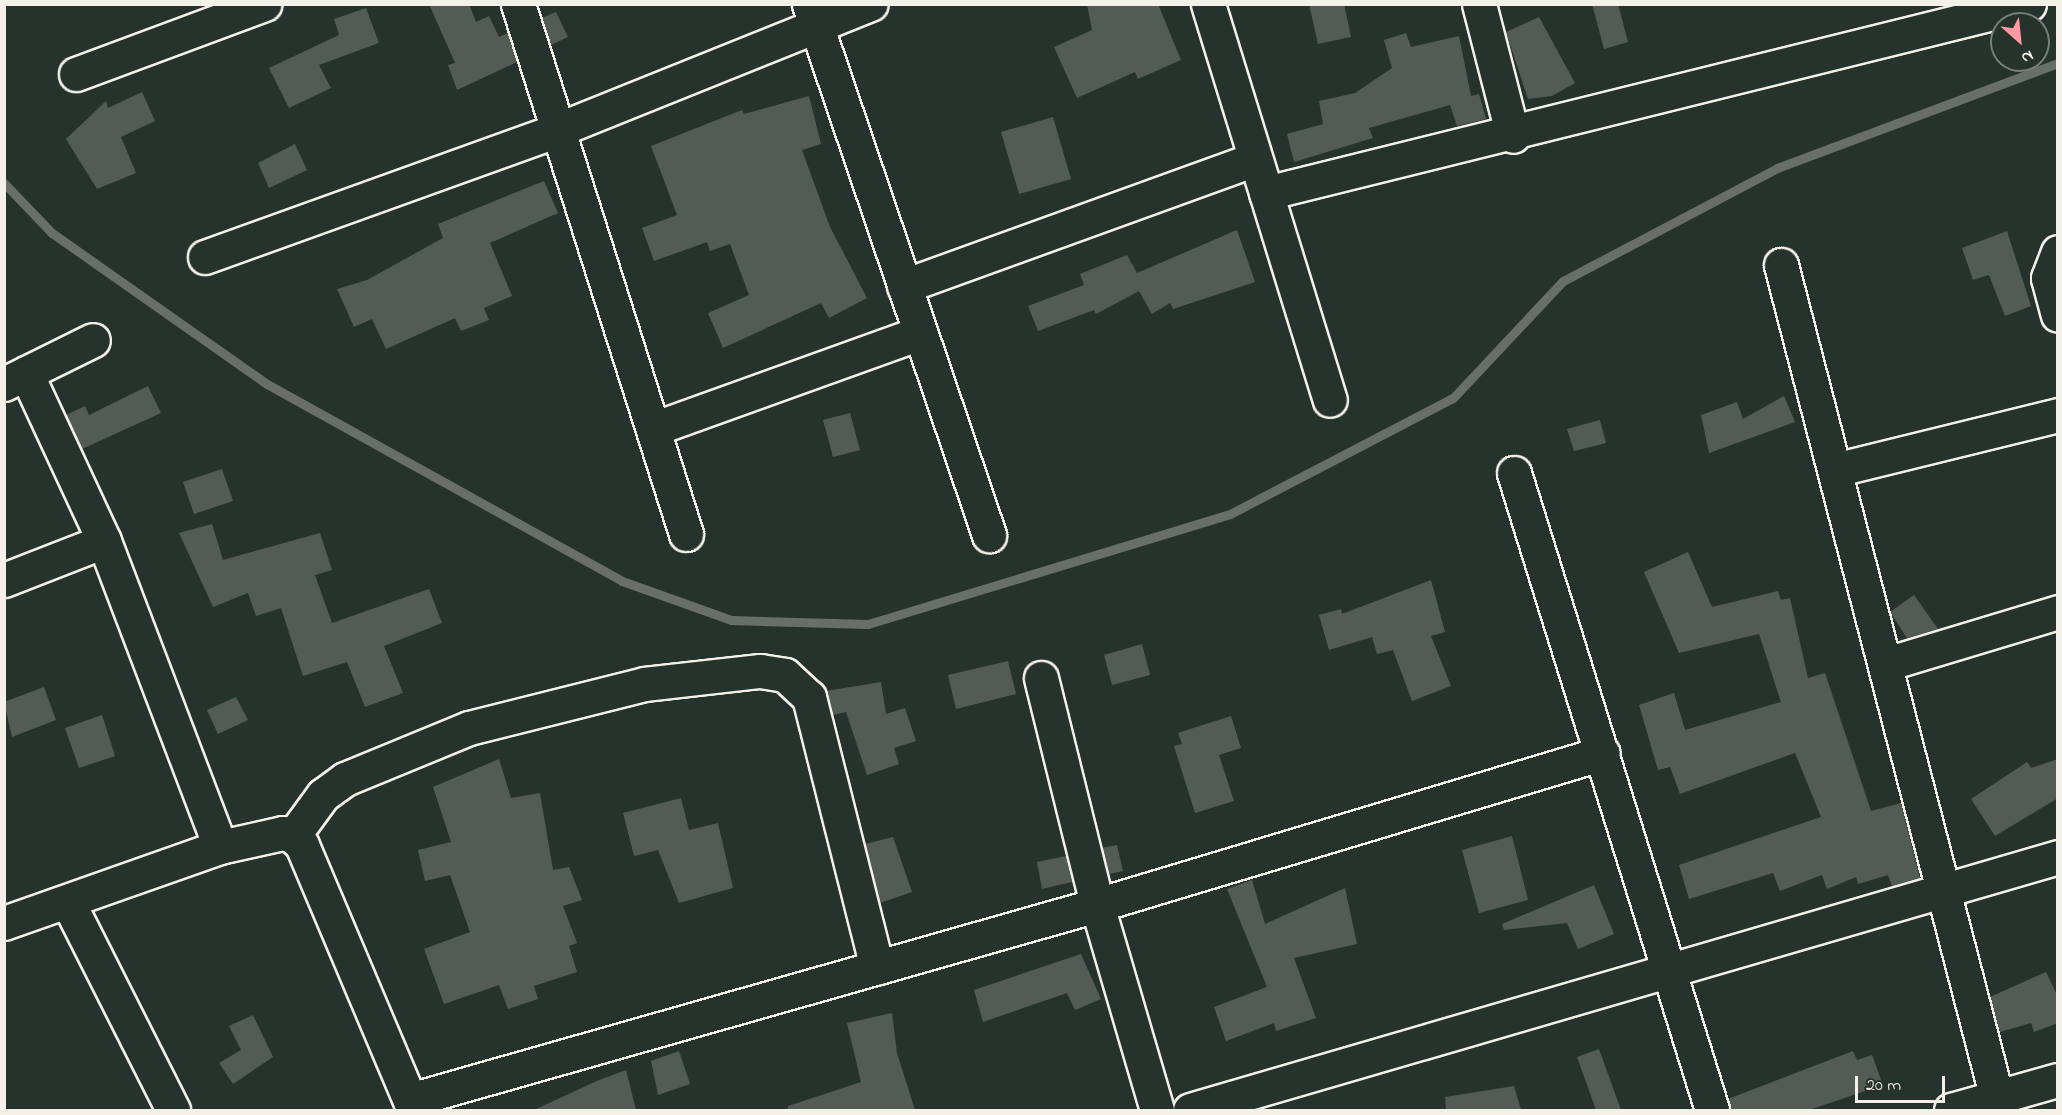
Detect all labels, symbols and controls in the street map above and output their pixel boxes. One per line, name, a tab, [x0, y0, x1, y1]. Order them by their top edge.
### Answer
north arrow	[1990, 12, 2050, 72]
text: N	[2017, 43, 2038, 69]
scale bar	[1858, 1064, 1948, 1102]
text: 20 m	[1866, 1073, 1901, 1099]

